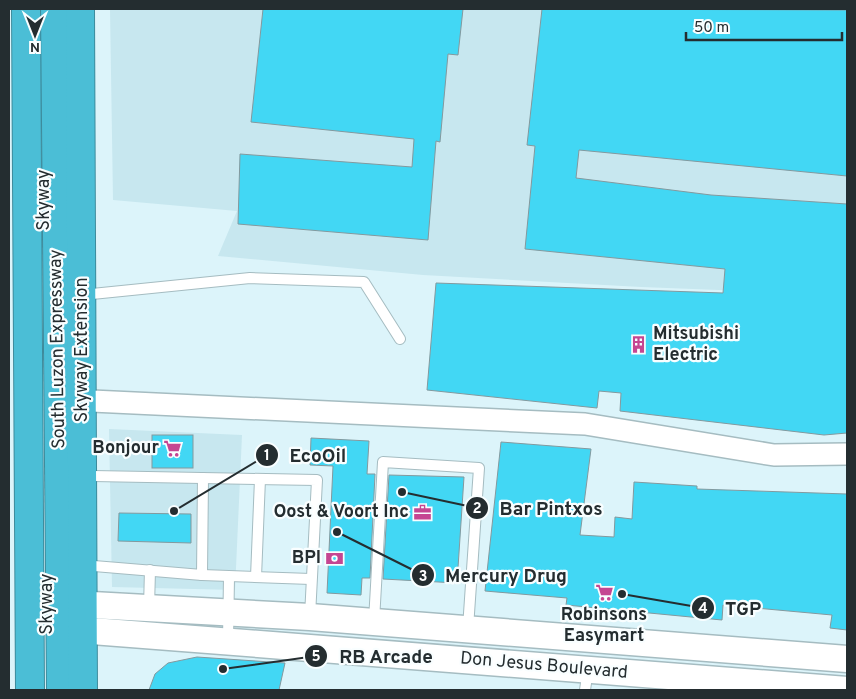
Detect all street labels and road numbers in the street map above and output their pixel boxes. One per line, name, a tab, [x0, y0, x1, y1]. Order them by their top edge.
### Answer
street label: Skyway	[33, 169, 56, 231]
street label: South Luzon Expressway	[45, 249, 71, 449]
street label: Skyway Extension	[71, 277, 94, 423]
street label: Skyway	[36, 573, 59, 635]
street label: Don Jesus Boulevard	[459, 647, 629, 685]

